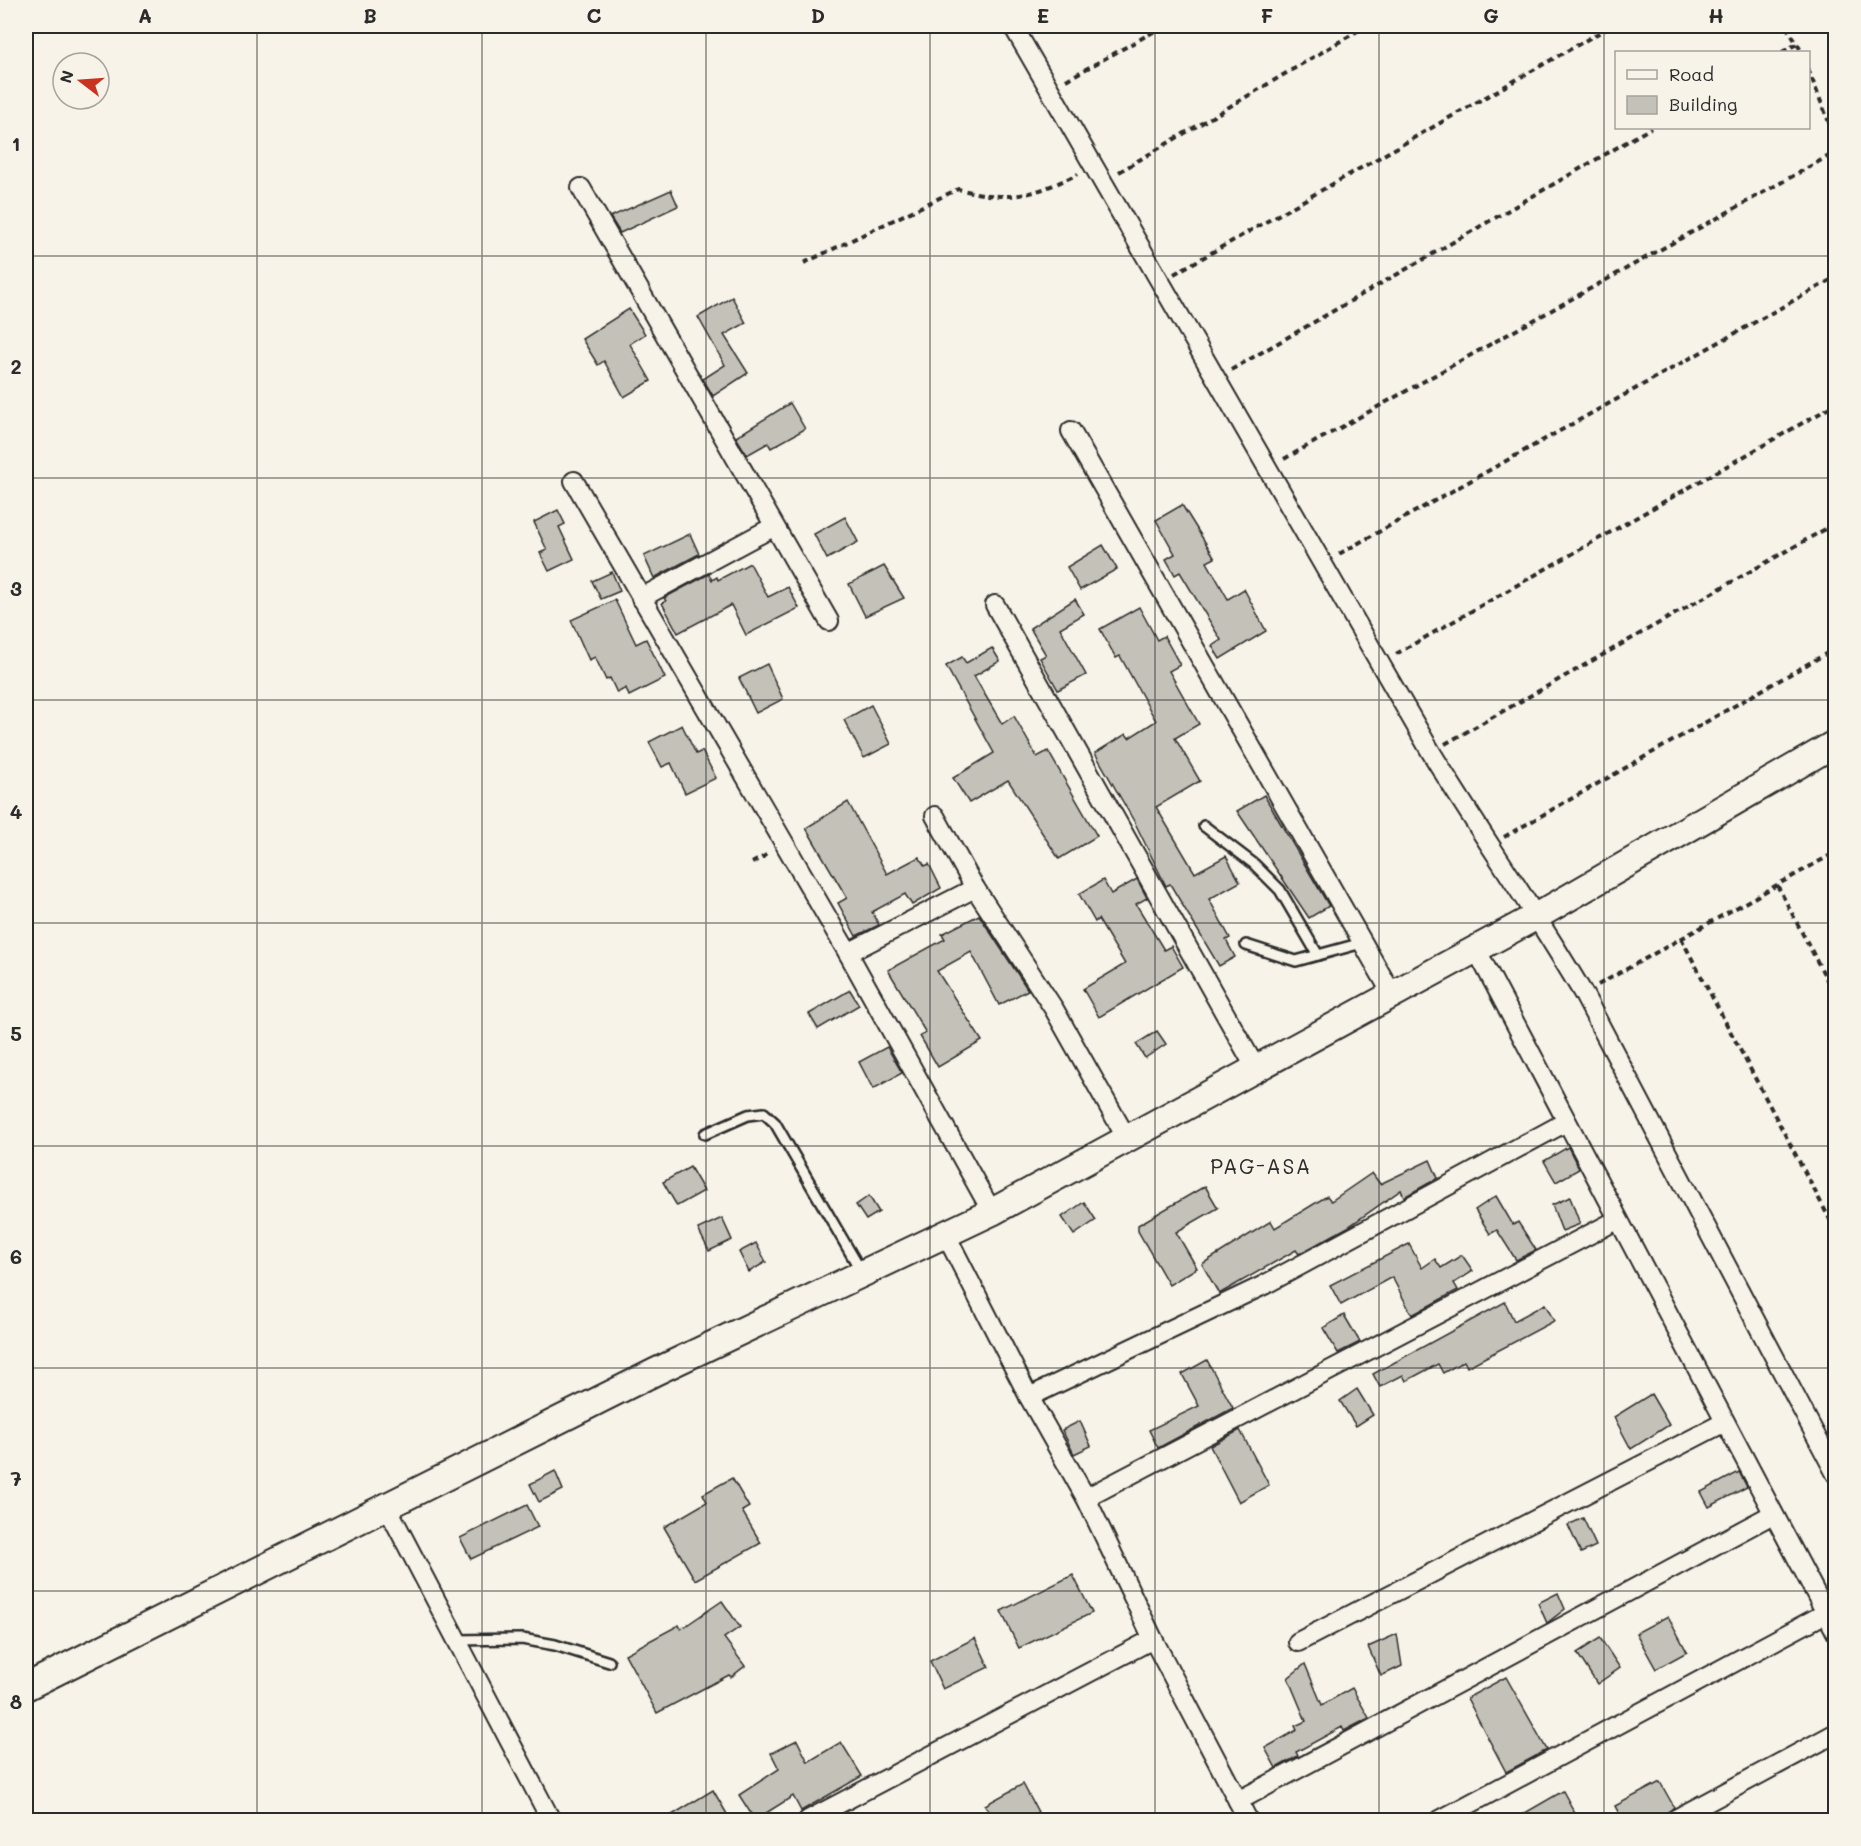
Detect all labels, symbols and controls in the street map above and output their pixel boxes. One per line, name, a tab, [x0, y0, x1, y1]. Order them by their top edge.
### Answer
text: A	[138, 2, 152, 28]
text: B	[363, 2, 377, 28]
text: C	[587, 2, 602, 28]
text: D	[811, 2, 825, 28]
text: E	[1037, 2, 1049, 28]
text: F	[1261, 2, 1274, 28]
text: G	[1483, 2, 1499, 28]
text: H	[1708, 2, 1724, 28]
north arrow	[51, 51, 111, 111]
legend	[1615, 51, 1810, 129]
text: Road	[1669, 62, 1714, 86]
text: N	[54, 68, 78, 85]
text: Building	[1669, 92, 1737, 116]
text: 1	[12, 130, 20, 156]
text: 2	[10, 353, 22, 379]
text: 3	[10, 575, 22, 601]
text: 4	[10, 798, 23, 824]
text: 5	[10, 1020, 22, 1046]
district label: PAG-ASA	[1210, 1152, 1312, 1179]
text: 6	[10, 1243, 22, 1269]
text: 7	[10, 1465, 22, 1491]
text: 8	[10, 1688, 22, 1714]

